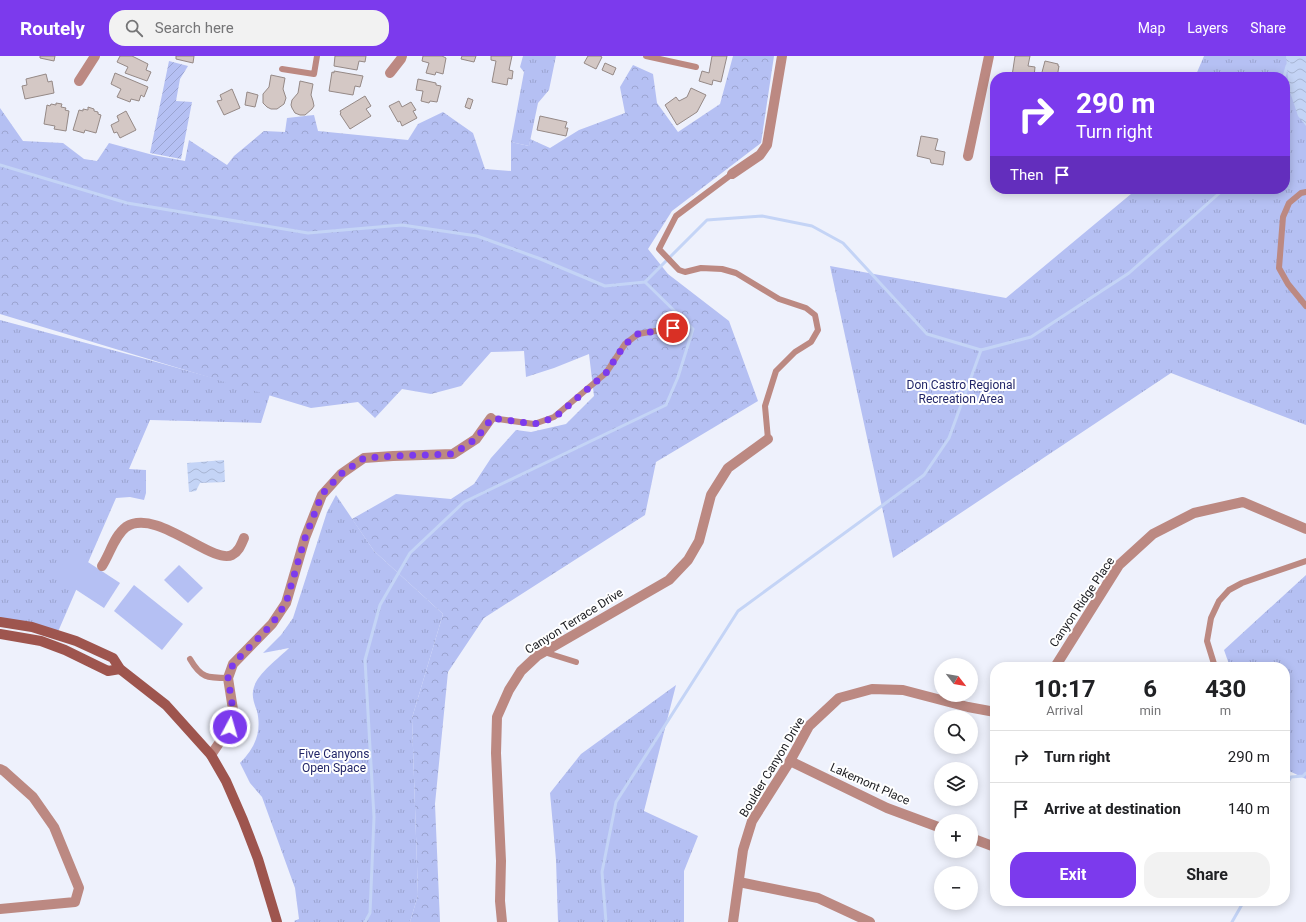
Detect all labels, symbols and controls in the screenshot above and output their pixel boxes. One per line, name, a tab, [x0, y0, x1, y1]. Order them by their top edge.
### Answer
search box	[109, 10, 389, 46]
text: Routely	[20, 17, 85, 40]
icon: search	[123, 17, 145, 39]
text: Search here	[155, 19, 234, 37]
text: Map	[1138, 20, 1165, 36]
text: Layers	[1187, 20, 1228, 36]
text: Share	[1250, 20, 1286, 36]
text: 290 m	[1076, 87, 1155, 120]
icon: right	[1010, 88, 1062, 140]
text: Turn right	[1076, 121, 1153, 142]
icon: arrive	[1051, 164, 1073, 186]
text: Then	[1010, 166, 1043, 184]
pin	[656, 311, 690, 345]
icon: arrive	[662, 317, 684, 339]
park label: Don Castro Regional Recreation Area	[907, 378, 1015, 406]
street label: Canyon Ridge Place	[1047, 554, 1117, 650]
street label: Canyon Terrace Drive	[522, 585, 626, 657]
north arrow	[934, 658, 978, 702]
map controls	[934, 658, 978, 910]
text: 10:17	[1034, 675, 1096, 703]
text: 6	[1143, 675, 1157, 703]
text: 430	[1205, 675, 1246, 703]
text: Arrival	[1046, 703, 1083, 718]
text: min	[1139, 703, 1161, 718]
text: m	[1220, 703, 1231, 718]
position arrow	[209, 706, 251, 748]
button: search	[934, 710, 978, 754]
street label: Boulder Canyon Drive	[737, 715, 807, 819]
icon: right	[1010, 746, 1032, 768]
park label: Five Canyons Open Space	[299, 747, 369, 775]
text: Turn right	[1044, 748, 1110, 766]
text: 290 m	[1228, 748, 1270, 766]
street label: Lakemont Place	[828, 760, 912, 808]
button: layers	[934, 762, 978, 806]
icon: arrive	[1010, 798, 1032, 820]
text: Arrive at destination	[1044, 800, 1181, 818]
text: 140 m	[1228, 800, 1270, 818]
button: +	[934, 814, 978, 858]
button: Exit	[1010, 852, 1136, 898]
button: Share	[1144, 852, 1270, 898]
button: −	[934, 866, 978, 910]

